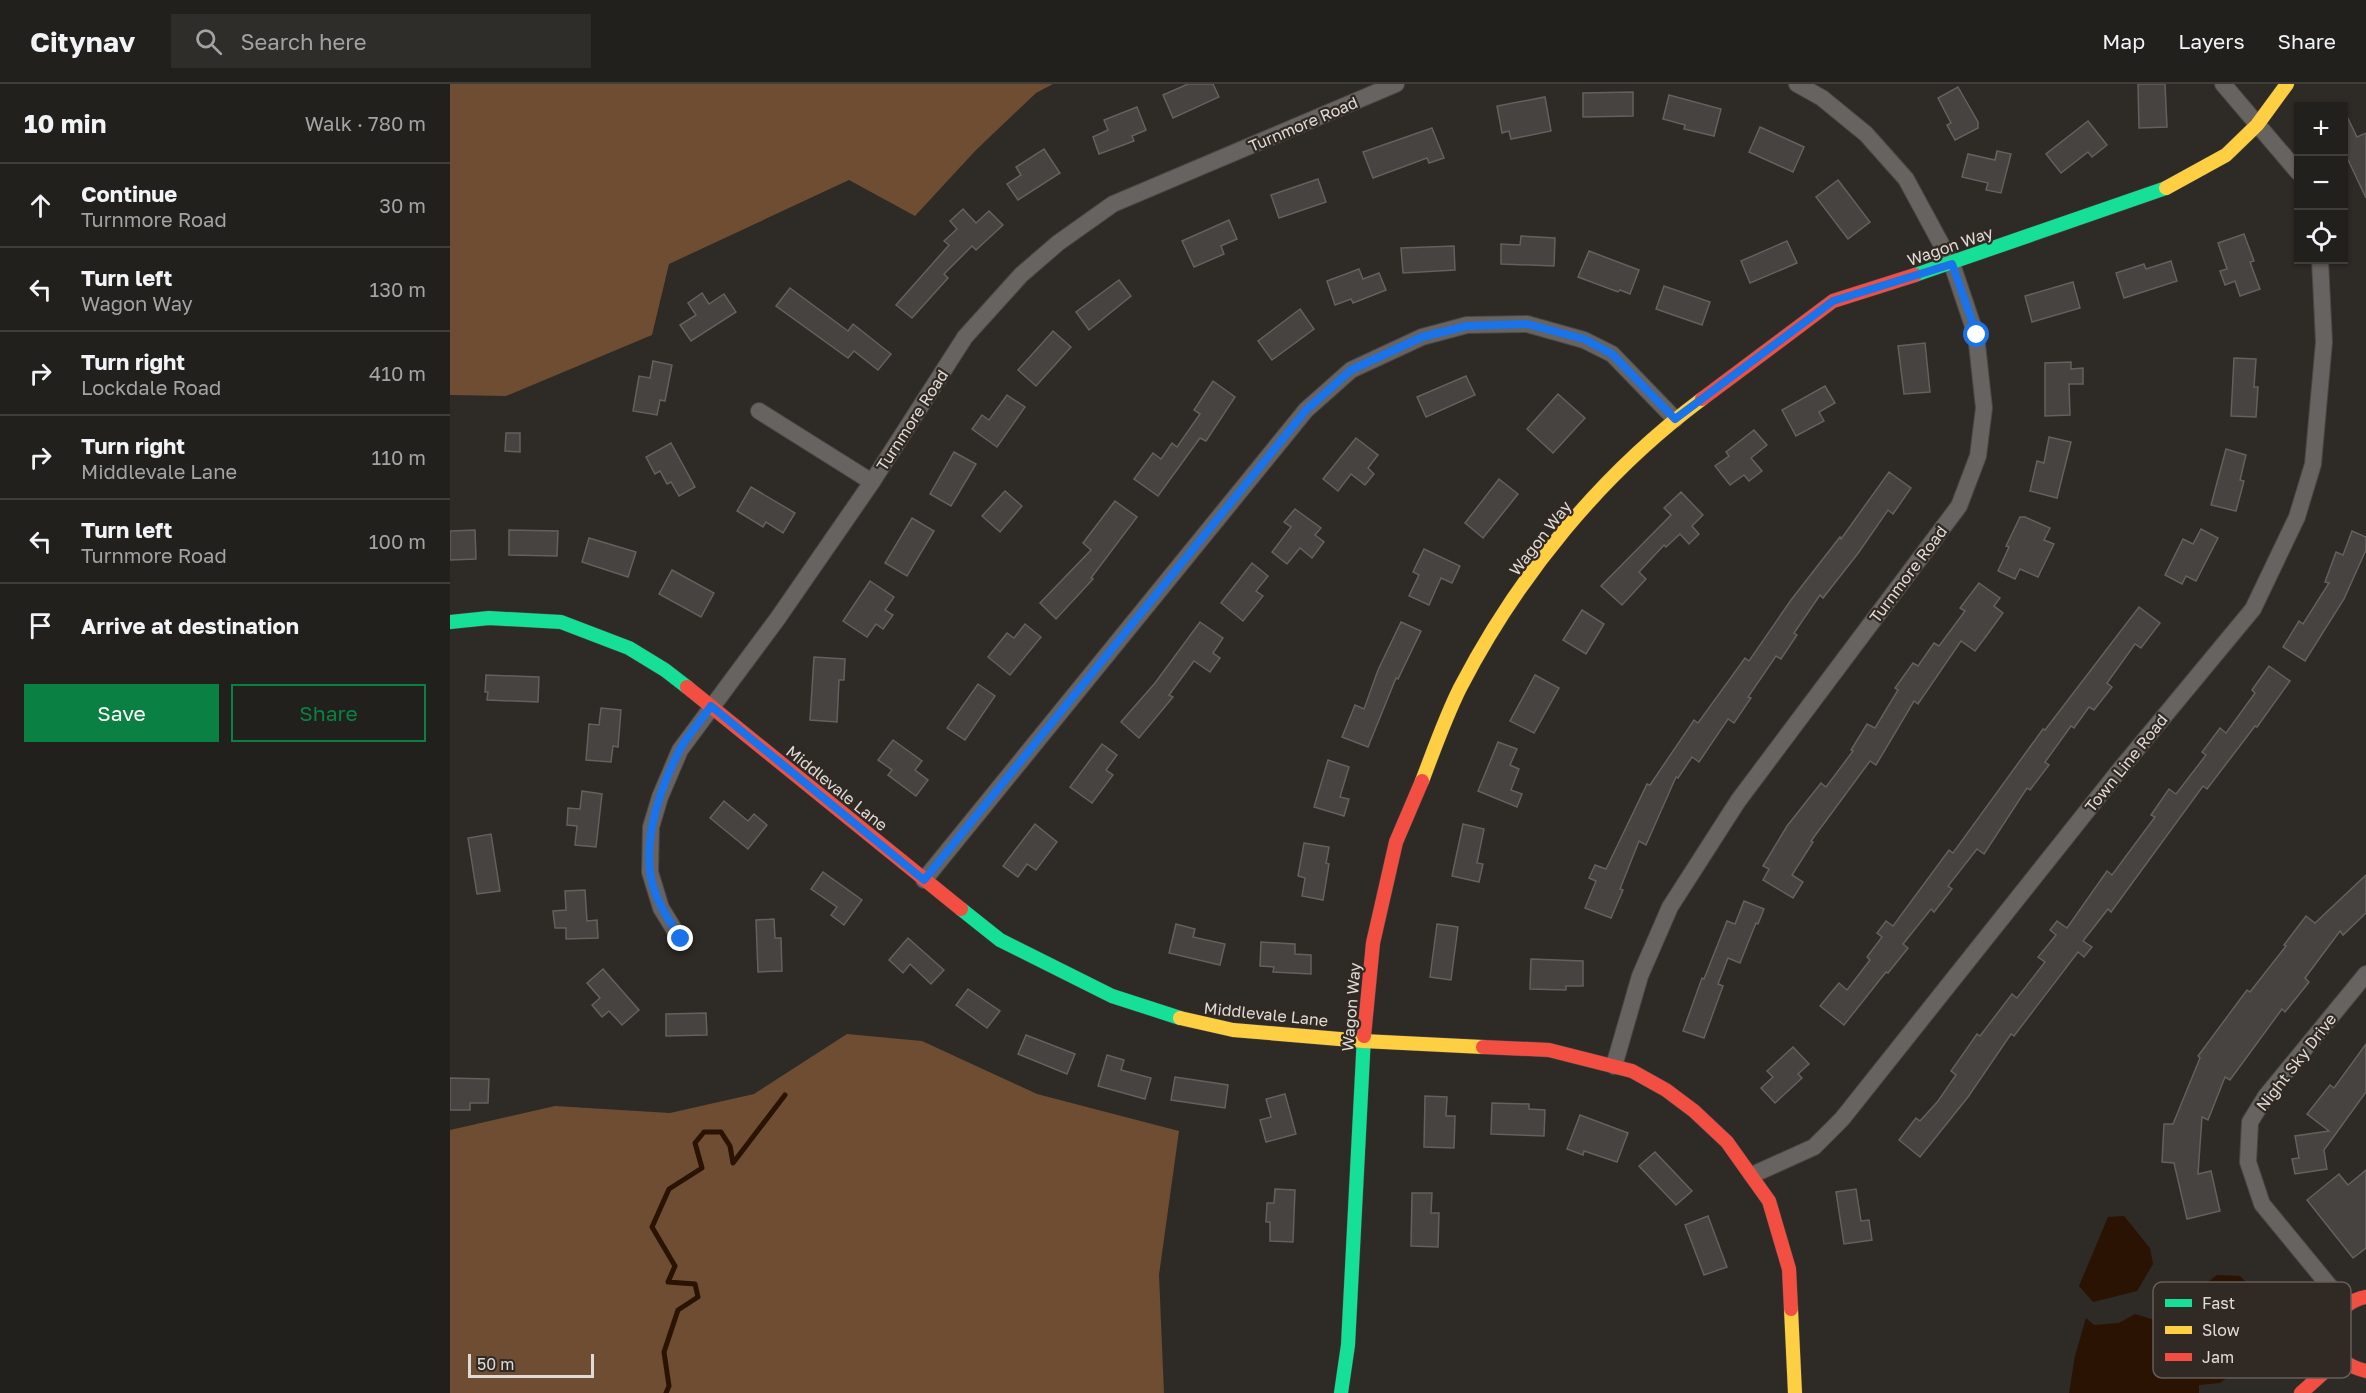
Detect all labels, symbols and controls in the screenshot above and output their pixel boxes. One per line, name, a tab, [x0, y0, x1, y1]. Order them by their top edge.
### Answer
search box	[171, 14, 591, 68]
text: Citynav	[30, 25, 135, 58]
icon: search	[192, 25, 225, 58]
text: Search here	[240, 28, 366, 55]
text: Map	[2102, 28, 2145, 54]
text: Layers	[2178, 28, 2245, 54]
text: Share	[2278, 28, 2336, 54]
street label: Turnmore Road	[1245, 92, 1361, 156]
map controls	[2294, 102, 2348, 264]
button: +	[2294, 102, 2348, 156]
text: 10 min	[24, 108, 106, 139]
text: Walk · 780 m	[305, 111, 426, 135]
button: −	[2294, 156, 2348, 210]
text: Continue	[81, 180, 177, 207]
icon: ahead	[24, 189, 57, 222]
text: 30 m	[379, 193, 426, 217]
text: Turnmore Road	[81, 207, 227, 231]
button: locate	[2294, 210, 2348, 264]
street label: Wagon Way	[1904, 222, 1996, 270]
text: Turn left	[81, 264, 172, 291]
icon: left	[24, 273, 57, 306]
text: 130 m	[370, 277, 426, 301]
text: Wagon Way	[81, 291, 193, 315]
route start	[1963, 321, 1989, 347]
text: Turn right	[81, 348, 185, 375]
icon: right	[24, 357, 57, 390]
text: 410 m	[369, 361, 426, 385]
street label: Turnmore Road	[872, 366, 952, 474]
text: Lockdale Road	[81, 375, 221, 399]
text: Turn right	[81, 432, 185, 459]
icon: right	[24, 441, 57, 474]
text: 110 m	[372, 445, 426, 469]
text: Middlevale Lane	[81, 459, 237, 483]
street label: Wagon Way	[1505, 497, 1575, 579]
text: Turn left	[81, 516, 172, 543]
street label: Turnmore Road	[1865, 521, 1951, 627]
icon: left	[24, 525, 57, 558]
text: 100 m	[369, 529, 426, 553]
text: Turnmore Road	[81, 543, 227, 567]
icon: arrive	[24, 609, 57, 642]
text: Arrive at destination	[81, 612, 299, 639]
button: Save	[24, 684, 219, 742]
button: Share	[231, 684, 426, 742]
street label: Town Line Road	[2080, 710, 2172, 816]
street label: Middlevale Lane	[782, 741, 892, 835]
route end	[667, 925, 693, 951]
street label: Wagon Way	[1337, 962, 1365, 1052]
street label: Middlevale Lane	[1203, 998, 1329, 1030]
street label: Night Sky Drive	[2252, 1009, 2340, 1115]
legend	[2153, 1282, 2351, 1378]
text: Fast	[2202, 1293, 2235, 1313]
text: Slow	[2202, 1320, 2240, 1340]
text: Jam	[2202, 1347, 2234, 1367]
scale bar	[468, 1351, 594, 1378]
text: 50 m	[477, 1354, 514, 1374]

